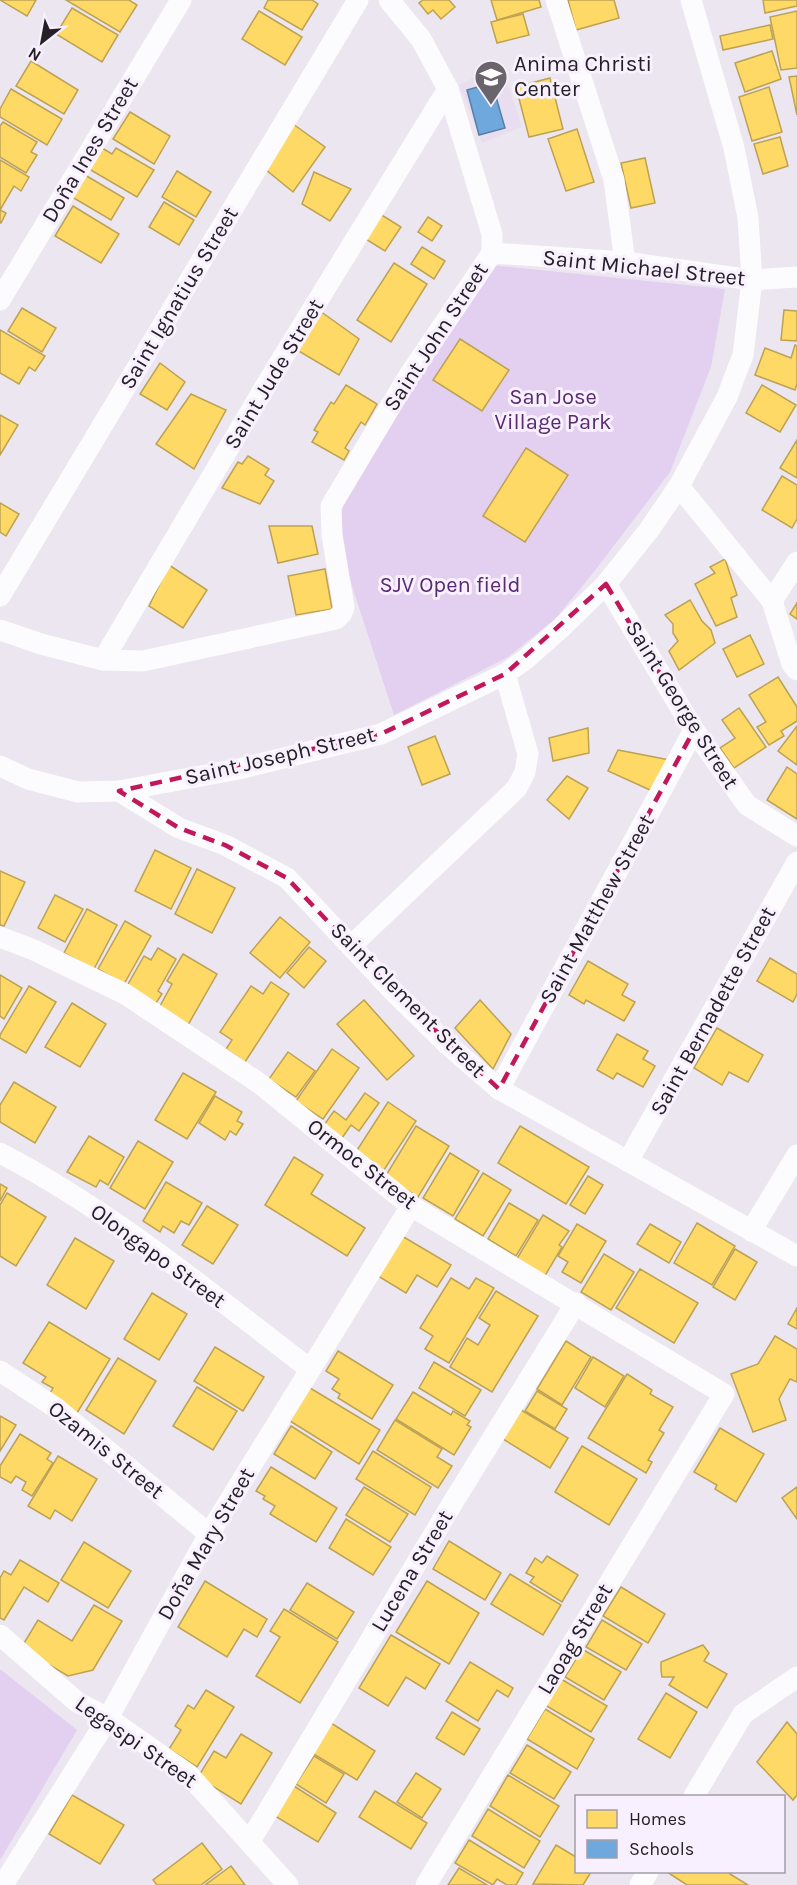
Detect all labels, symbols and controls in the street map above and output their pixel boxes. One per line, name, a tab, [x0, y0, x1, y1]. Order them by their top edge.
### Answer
north arrow	[12, 12, 72, 72]
text: N	[25, 43, 44, 66]
place label: Anima Christi Center	[514, 51, 652, 102]
school or university icon: Anima Christi Center	[473, 59, 509, 106]
street label: Doña Ines Street	[36, 73, 144, 227]
street label: Saint Ignatius Street	[114, 202, 244, 394]
street label: Saint Michael Street	[541, 244, 747, 292]
street label: Saint John Street	[378, 258, 494, 416]
street label: Saint Jude Street	[219, 294, 329, 454]
park label: San Jose Village Park	[495, 384, 611, 435]
park label: SJV Open field	[379, 572, 521, 598]
street label: Saint George Street	[620, 616, 744, 794]
street label: Saint Joseph Street	[182, 721, 378, 791]
street label: Saint Matthew Street	[534, 810, 660, 1008]
street label: Saint Bernadette Street	[645, 902, 781, 1120]
street label: Saint Clement Street	[325, 917, 491, 1083]
street label: Ormoc Street	[302, 1113, 422, 1215]
street label: Olongapo Street	[85, 1198, 231, 1314]
street label: Ozamis Street	[43, 1396, 169, 1504]
street label: Doña Mary Street	[152, 1463, 260, 1625]
street label: Lucena Street	[366, 1505, 458, 1637]
street label: Laoag Street	[532, 1579, 618, 1699]
street label: Legaspi Street	[70, 1690, 202, 1794]
legend	[575, 1795, 785, 1873]
text: Homes	[629, 1808, 686, 1830]
text: Schools	[629, 1838, 694, 1860]

